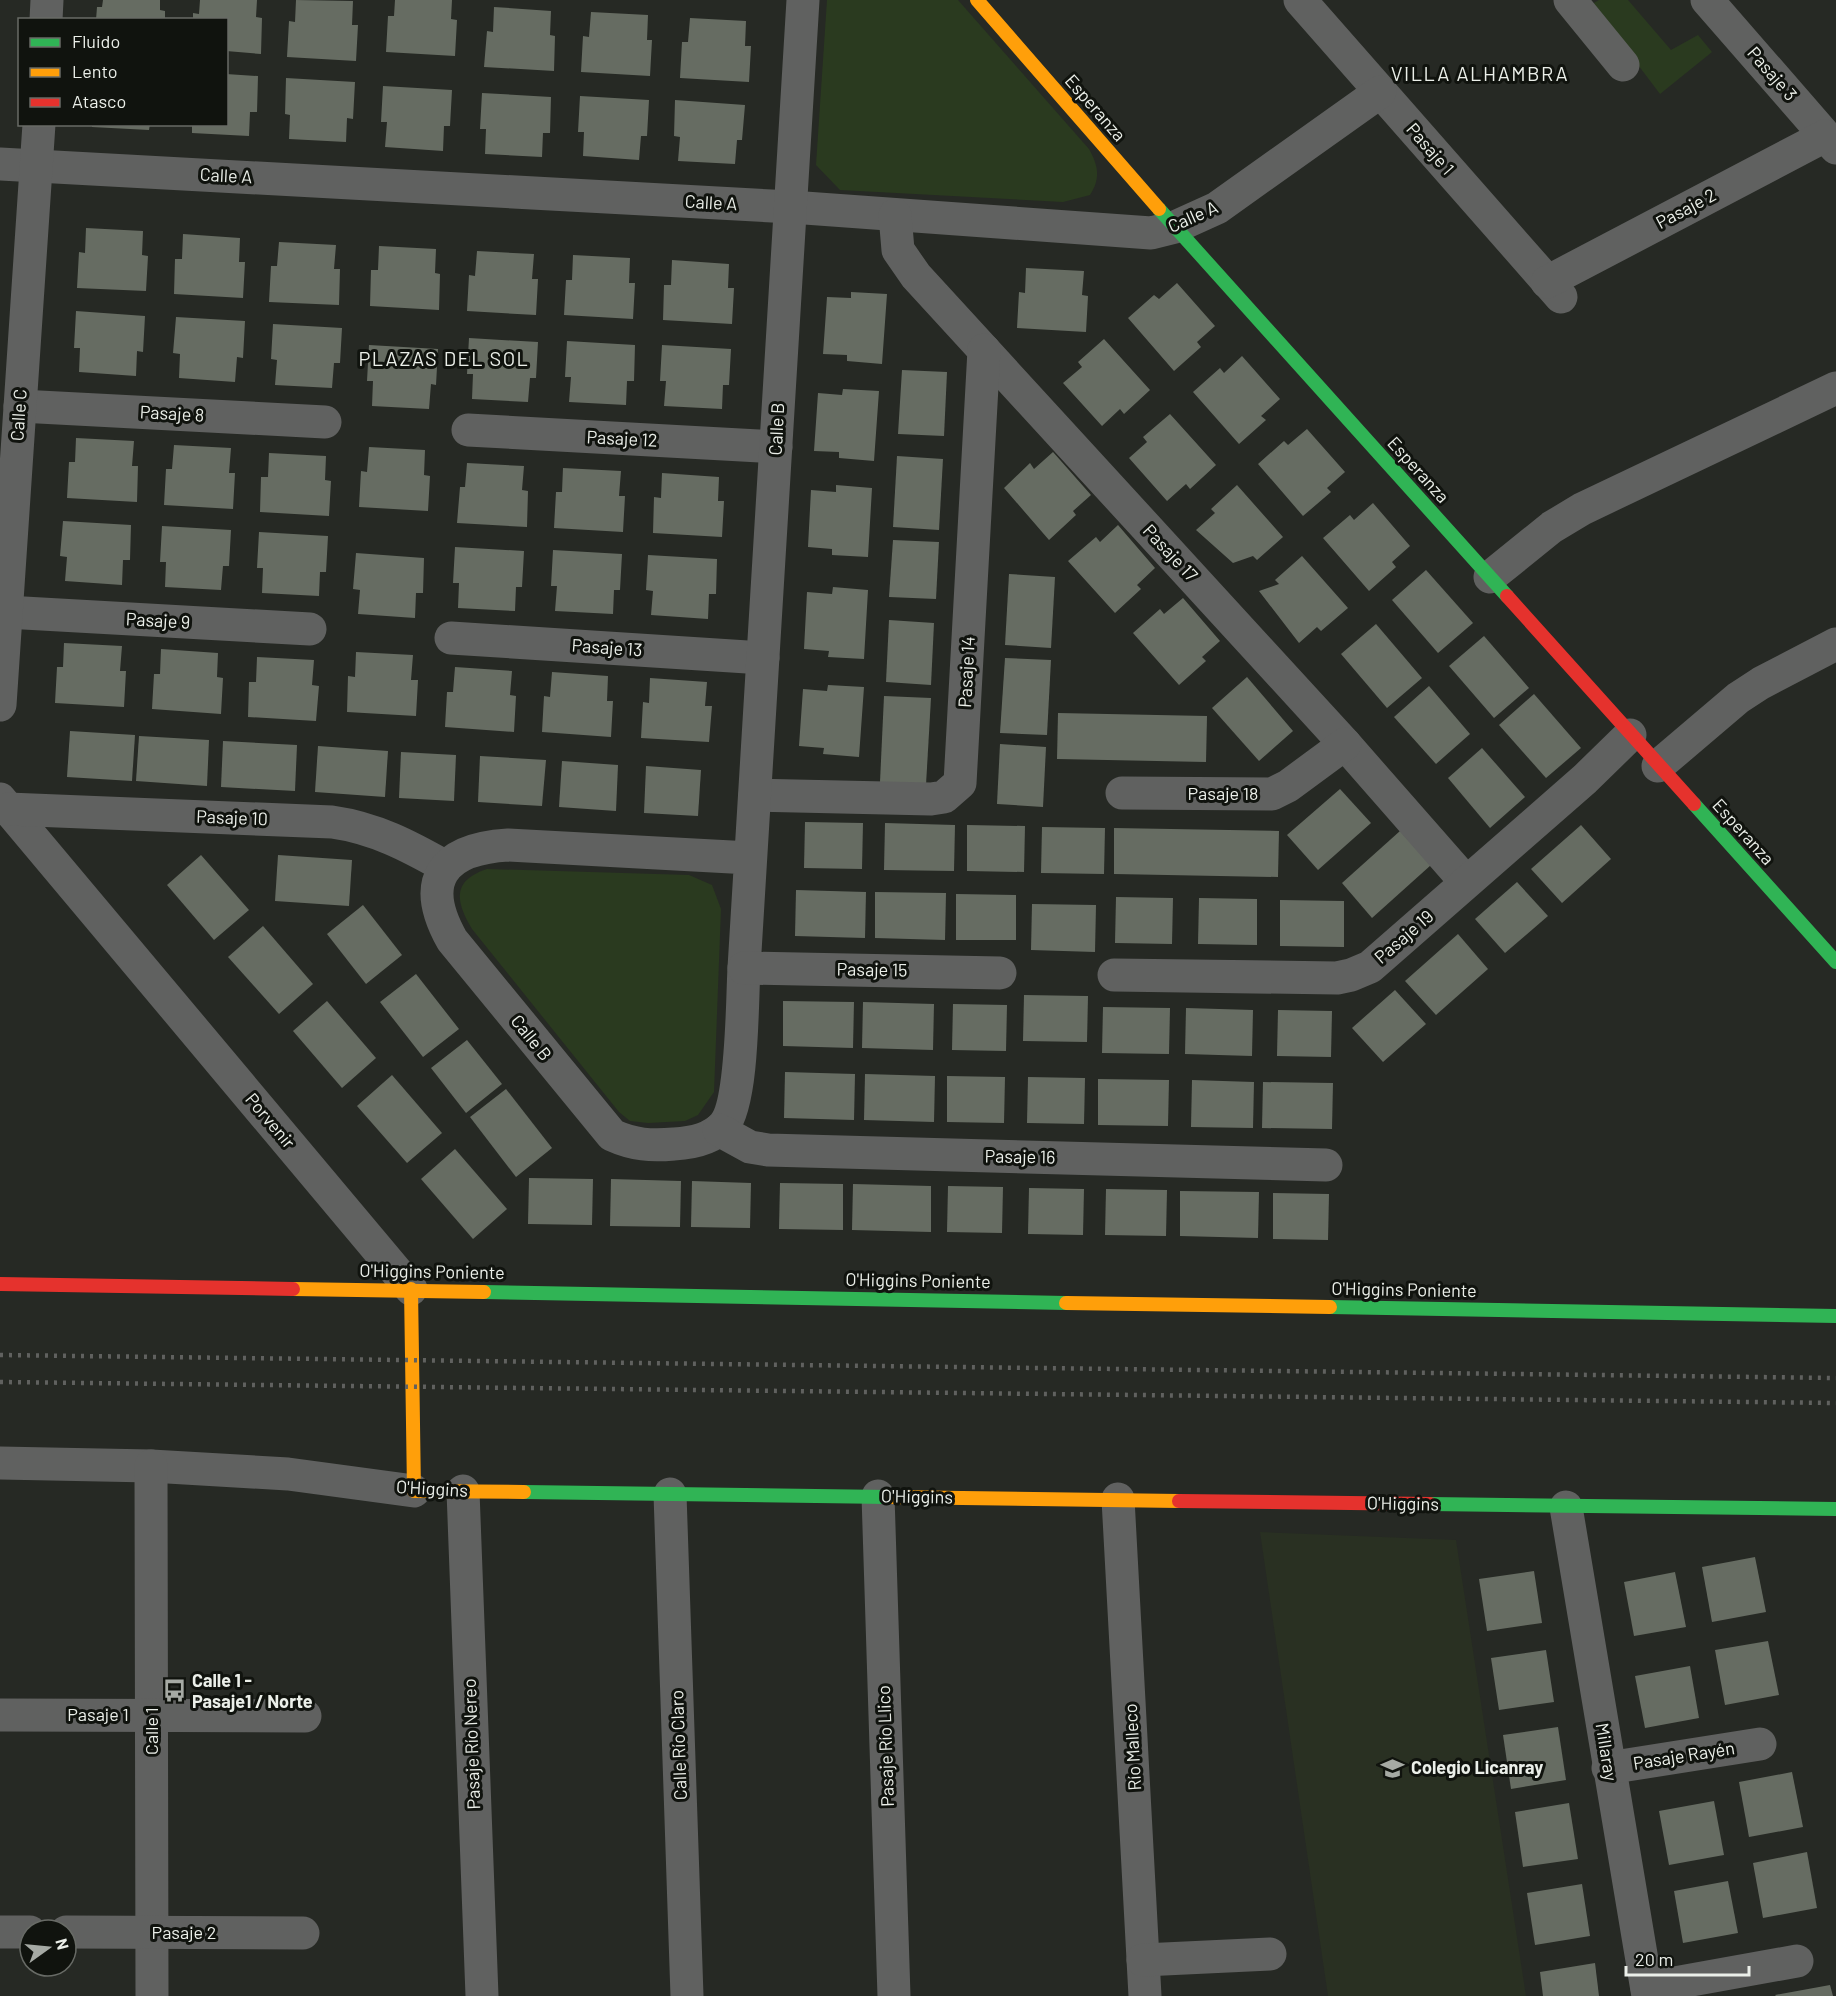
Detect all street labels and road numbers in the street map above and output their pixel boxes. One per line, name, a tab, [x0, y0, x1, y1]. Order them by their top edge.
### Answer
street label: Pasaje 3	[1743, 42, 1802, 105]
street label: Esperanza	[1061, 69, 1131, 145]
street label: Pasaje 1	[1402, 118, 1459, 179]
street label: Calle A	[199, 163, 253, 187]
street label: Pasaje 2	[1652, 183, 1719, 233]
street label: Calle A	[684, 190, 738, 214]
street label: Calle A	[1164, 195, 1221, 237]
street label: Calle C	[5, 388, 31, 442]
street label: Pasaje 8	[139, 400, 205, 426]
street label: Calle B	[764, 402, 788, 456]
street label: Pasaje 12	[586, 425, 658, 451]
street label: Esperanza	[1383, 432, 1454, 507]
street label: Pasaje 17	[1139, 519, 1203, 586]
street label: Pasaje 9	[125, 607, 191, 633]
street label: Pasaje 13	[571, 634, 643, 660]
street label: Pasaje 14	[953, 636, 979, 708]
street label: Pasaje 18	[1188, 782, 1258, 804]
street label: Esperanza	[1708, 794, 1779, 869]
street label: Pasaje 10	[196, 805, 268, 829]
street label: Pasaje 19	[1369, 905, 1437, 968]
street label: Pasaje 15	[836, 957, 908, 981]
street label: Calle B	[507, 1010, 557, 1065]
street label: Porvenir	[241, 1088, 301, 1153]
street label: Pasaje 16	[984, 1144, 1056, 1168]
street label: O'Higgins Poniente	[359, 1259, 505, 1283]
street label: O'Higgins Poniente	[845, 1268, 991, 1292]
street label: O'Higgins Poniente	[1331, 1277, 1477, 1301]
street label: O'Higgins	[395, 1475, 469, 1501]
street label: O'Higgins	[881, 1484, 953, 1508]
street label: O'Higgins	[1367, 1491, 1439, 1515]
street label: Pasaje Río Nereo	[458, 1678, 484, 1810]
street label: Pasaje Río Llico	[872, 1685, 898, 1807]
street label: Calle Río Claro	[665, 1690, 691, 1801]
street label: Pasaje 1	[67, 1703, 129, 1725]
street label: Río Malleco	[1119, 1703, 1145, 1791]
street label: Calle 1	[140, 1707, 162, 1755]
street label: Millaray	[1592, 1721, 1622, 1783]
street label: Pasaje Rayén	[1631, 1736, 1736, 1774]
street label: Pasaje 2	[152, 1921, 216, 1943]

